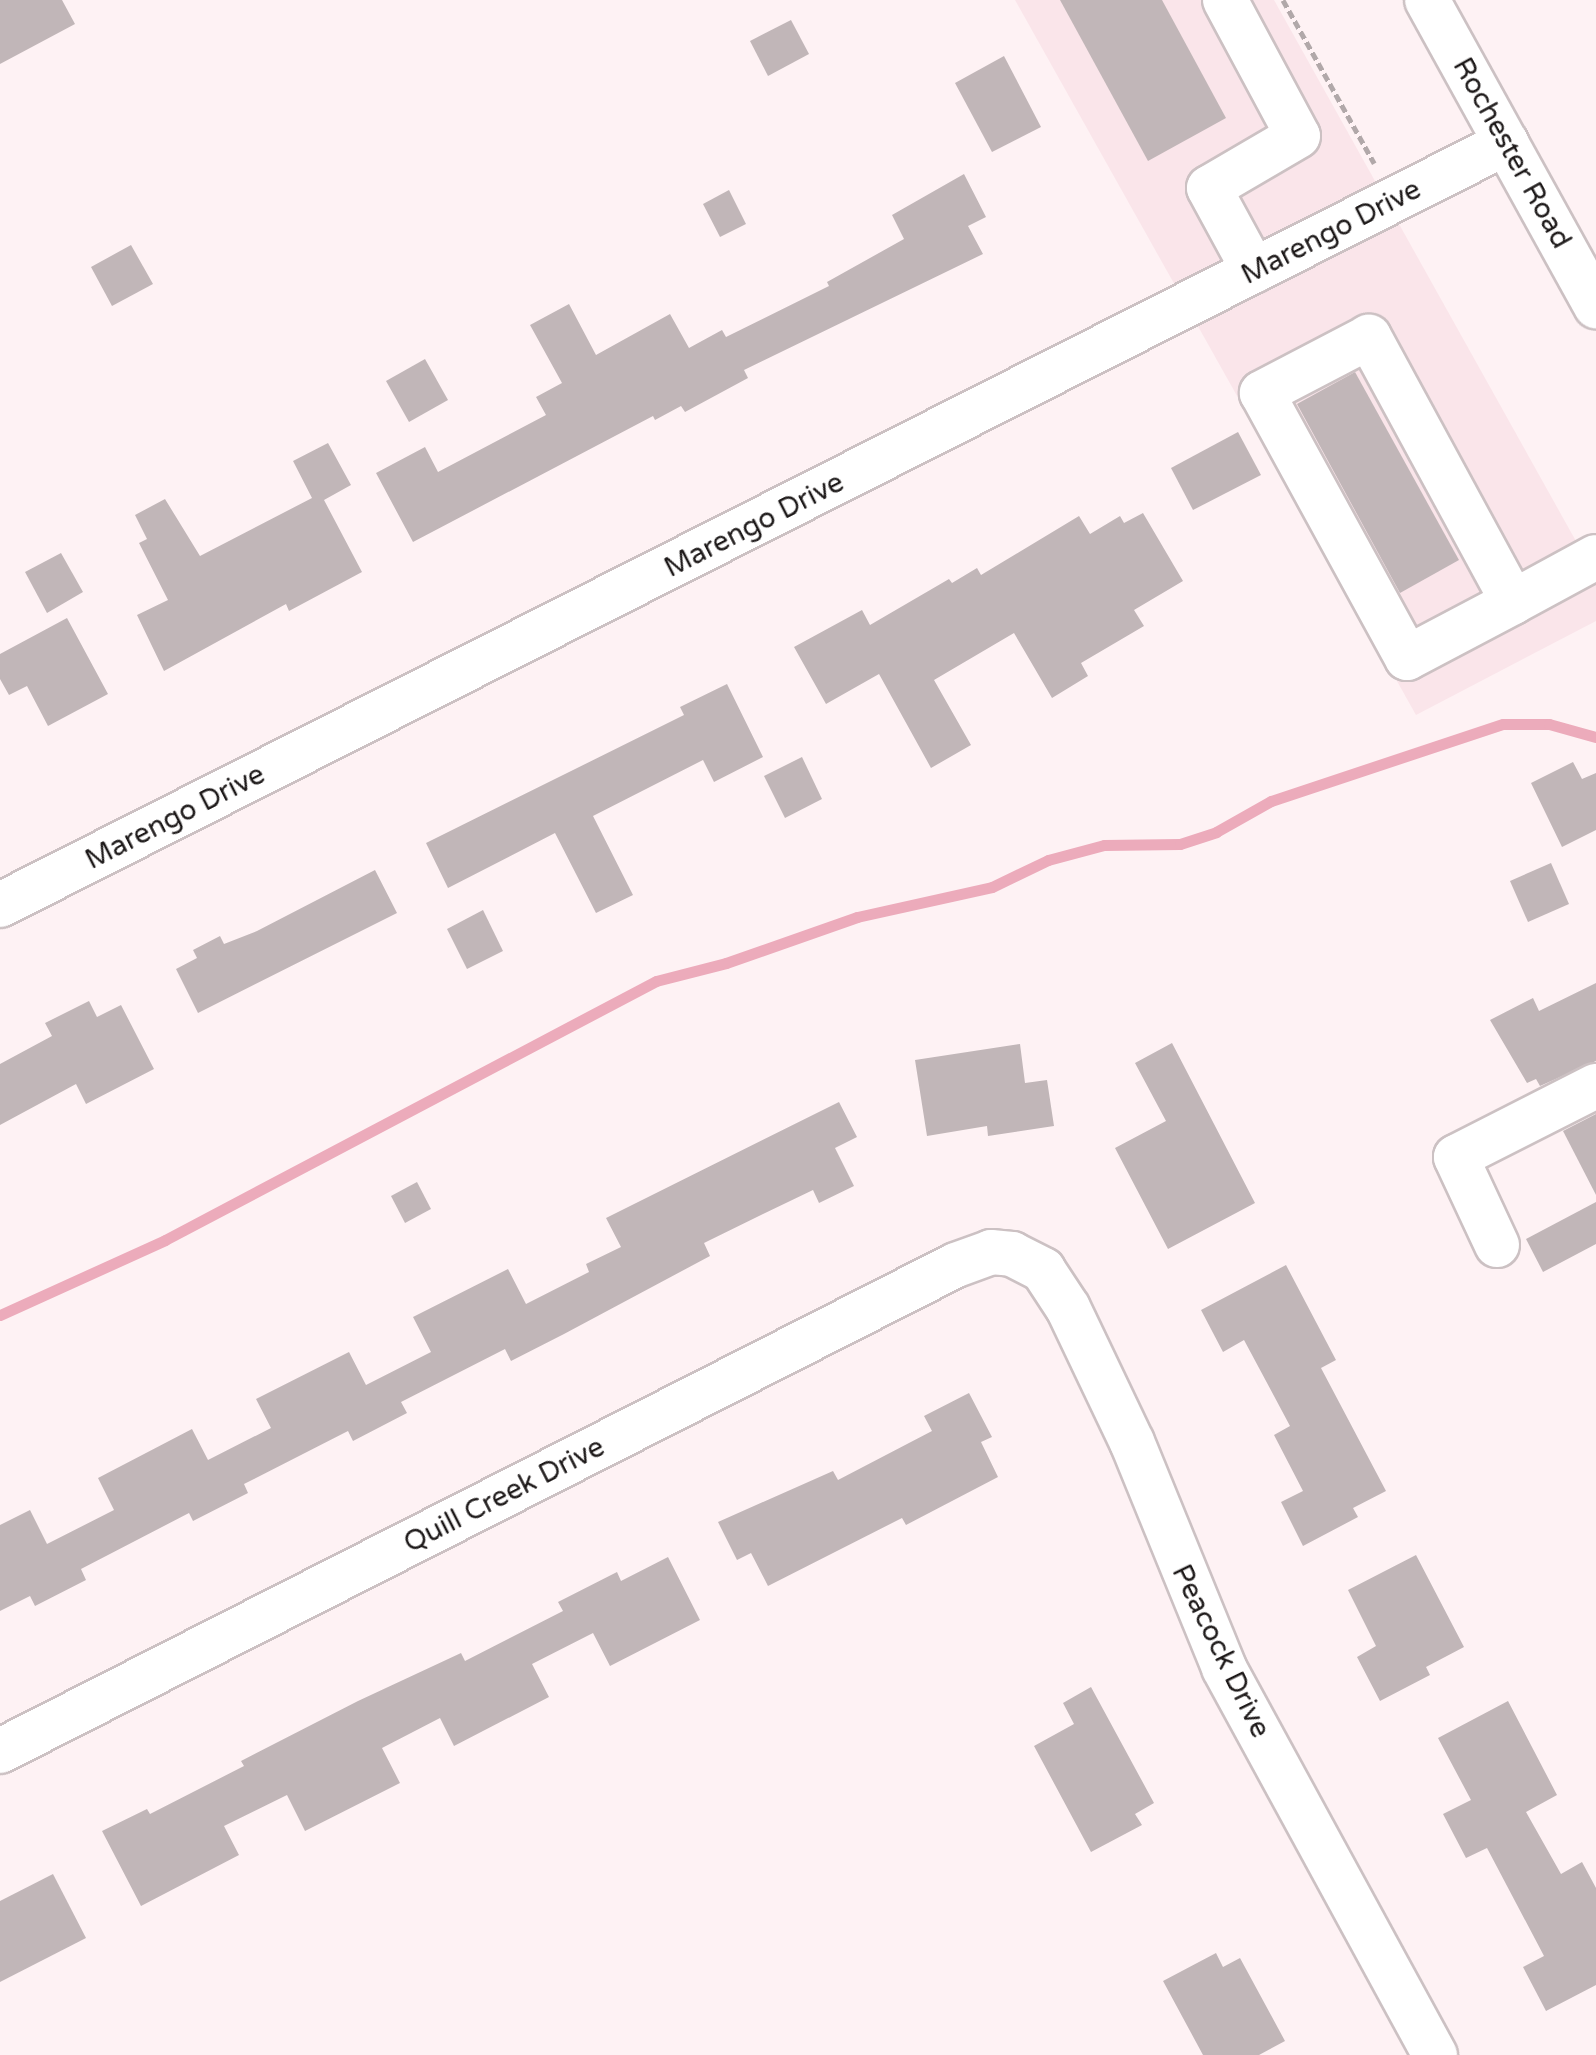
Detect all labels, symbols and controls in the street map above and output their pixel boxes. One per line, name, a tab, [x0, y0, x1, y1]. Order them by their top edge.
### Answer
street label: Rochester Road	[1446, 52, 1578, 254]
street label: Marengo Drive	[1236, 172, 1426, 292]
street label: Marengo Drive	[659, 465, 849, 585]
street label: Marengo Drive	[80, 757, 270, 877]
street label: Quill Creek Drive	[398, 1430, 610, 1560]
street label: Peacock Drive	[1165, 1559, 1277, 1743]

